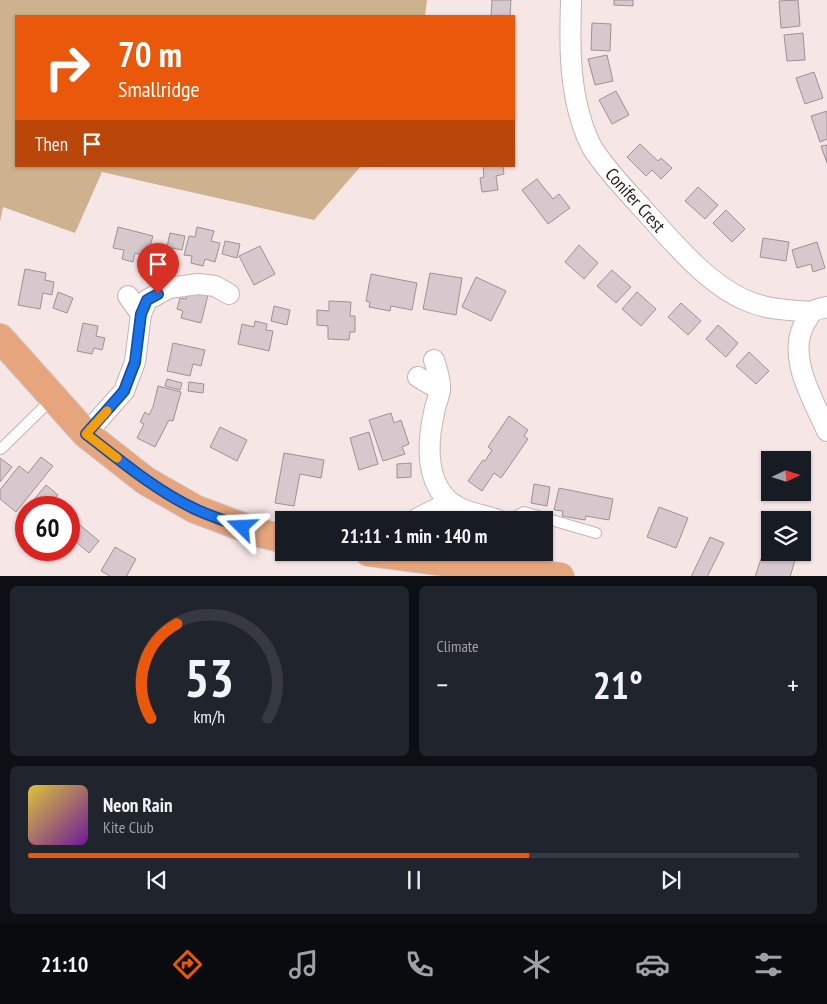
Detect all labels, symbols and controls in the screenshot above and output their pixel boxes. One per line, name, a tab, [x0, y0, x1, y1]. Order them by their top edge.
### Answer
text: 70 m	[118, 31, 182, 77]
icon: right	[35, 35, 100, 100]
text: Smallridge	[118, 75, 200, 103]
icon: arrive	[78, 130, 106, 158]
text: Then	[35, 132, 68, 156]
street label: Conifer Crest	[600, 163, 671, 237]
pin	[137, 243, 179, 294]
icon: arrive	[144, 250, 172, 278]
north arrow	[761, 451, 811, 501]
map controls	[761, 451, 811, 561]
speed limit sign: 60	[15, 496, 80, 561]
position arrow	[215, 500, 267, 552]
button: layers	[761, 511, 811, 561]
text: 21:11 · 1 min · 140 m	[341, 524, 487, 548]
text: Climate	[437, 636, 479, 656]
text: 53	[184, 644, 234, 711]
text: 21°	[593, 660, 643, 709]
text: −	[437, 666, 448, 703]
text: +	[787, 666, 799, 703]
text: km/h	[193, 705, 225, 728]
text: Neon Rain	[103, 793, 172, 817]
text: Kite Club	[103, 817, 154, 837]
icon: previous	[143, 866, 171, 894]
icon: pause	[400, 866, 428, 894]
icon: next	[657, 866, 685, 894]
icon: directions	[170, 947, 205, 982]
icon: music	[286, 947, 321, 982]
icon: phone	[402, 947, 437, 982]
icon: climate	[519, 947, 554, 982]
icon: car	[635, 947, 670, 982]
icon: filters	[751, 947, 786, 982]
text: 21:10	[41, 950, 88, 978]

